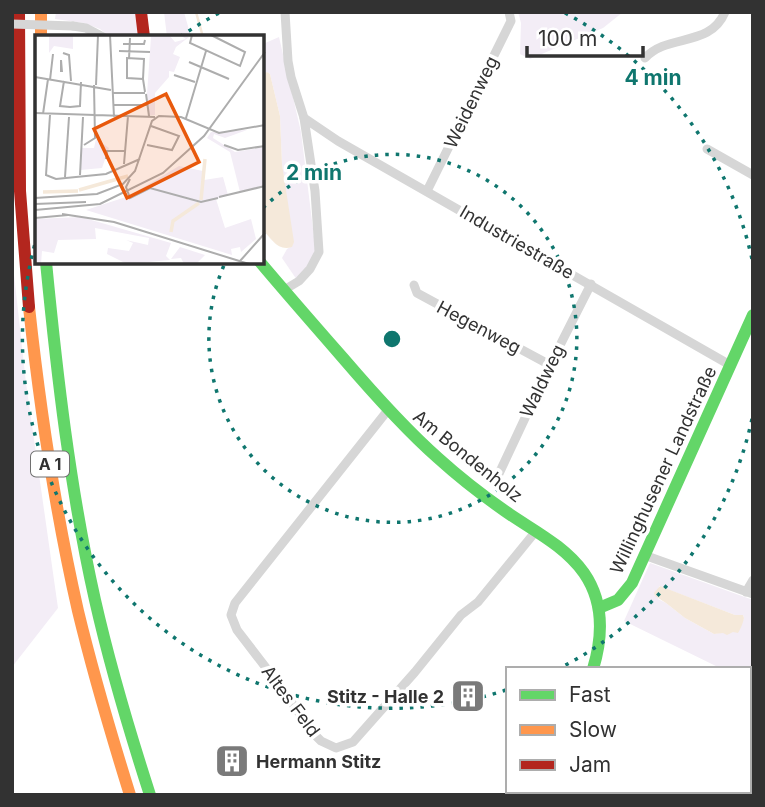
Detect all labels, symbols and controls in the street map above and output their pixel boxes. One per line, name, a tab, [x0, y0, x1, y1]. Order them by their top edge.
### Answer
scale bar	[527, 14, 642, 58]
text: 100 m	[538, 26, 597, 51]
inset map	[35, 35, 264, 264]
street label: Weidenweg	[440, 53, 502, 151]
text: 4 min	[624, 65, 682, 90]
text: 2 min	[286, 160, 342, 185]
street label: Industriestraße	[456, 201, 578, 283]
street label: Hegenweg	[433, 296, 525, 358]
centre of rings	[380, 327, 404, 351]
street label: Waldweg	[515, 341, 569, 421]
street label: Willinghusener Landstraße	[606, 363, 720, 577]
street label: Am Bondenholz	[409, 406, 527, 506]
road number: A 1	[31, 452, 69, 477]
street label: Altes Feld	[257, 661, 325, 741]
legend	[506, 667, 751, 793]
building icon: Stitz - Halle 2	[449, 677, 487, 715]
text: Fast	[569, 682, 611, 707]
place label: Stitz - Halle 2	[327, 686, 444, 707]
text: Slow	[569, 717, 617, 742]
building icon: Hermann Stitz	[213, 742, 251, 780]
place label: Hermann Stitz	[256, 751, 381, 772]
text: Jam	[569, 752, 611, 777]

